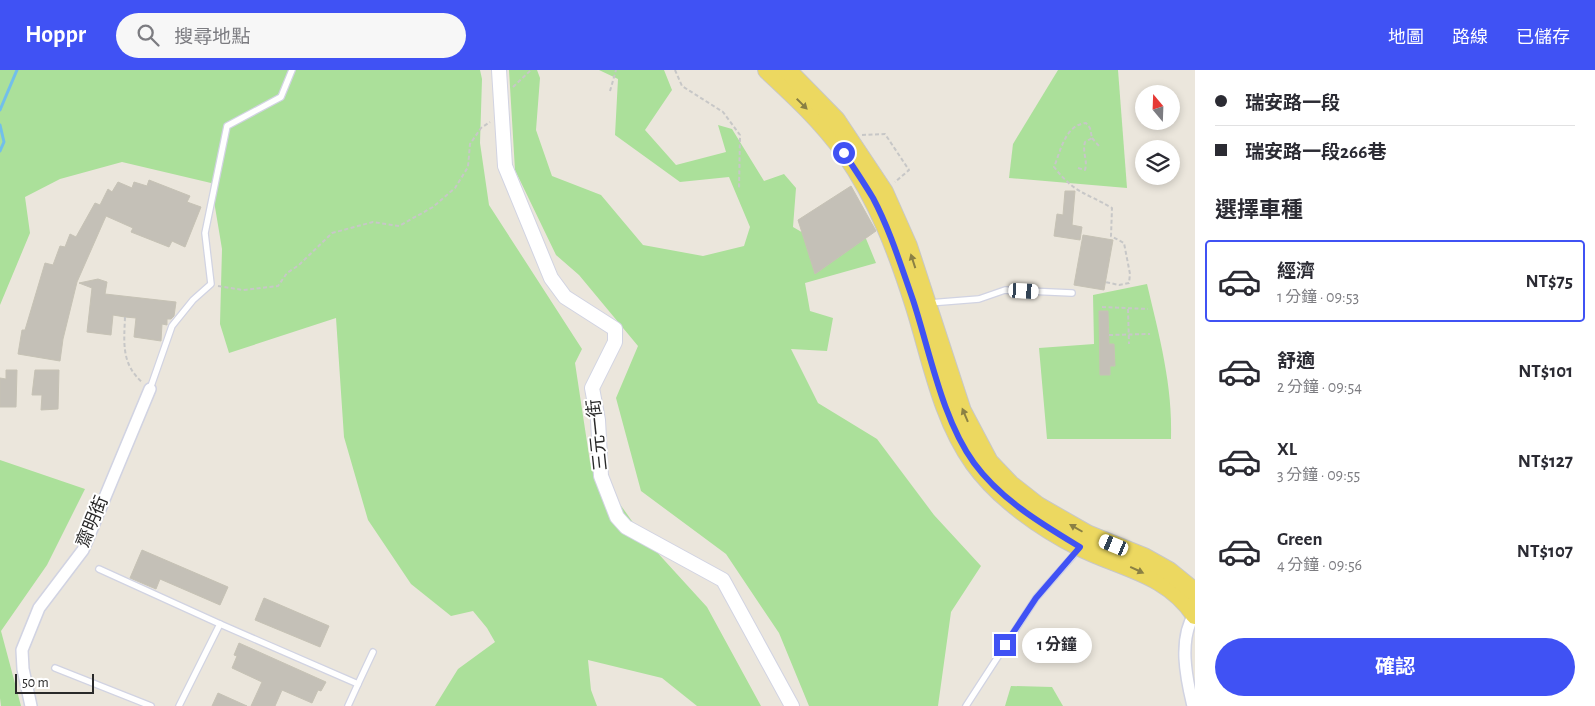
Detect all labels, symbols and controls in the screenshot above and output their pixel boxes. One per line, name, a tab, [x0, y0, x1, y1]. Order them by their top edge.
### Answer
search box	[116, 13, 466, 58]
icon: search	[134, 21, 162, 49]
text: Hoppr	[25, 23, 86, 47]
text: 搜尋地點	[174, 28, 250, 47]
text: 地圖	[1388, 29, 1424, 47]
text: 路線	[1452, 29, 1488, 47]
text: 已儲存	[1516, 29, 1570, 47]
north arrow	[1135, 85, 1180, 130]
map controls	[1135, 85, 1180, 185]
text: 瑞安路一段	[1245, 94, 1340, 113]
one-way arrow	[796, 98, 808, 110]
button: layers	[1135, 140, 1180, 185]
route start	[833, 142, 855, 164]
text: 瑞安路一段266巷	[1245, 143, 1386, 162]
text: 選擇車種	[1215, 199, 1303, 221]
one-way arrow	[909, 254, 916, 269]
icon: car	[1217, 259, 1262, 304]
text: 經濟	[1277, 262, 1315, 281]
text: NT$75	[1525, 272, 1573, 291]
car	[1008, 283, 1039, 299]
text: 1 分鐘 · 09:53	[1277, 289, 1359, 305]
icon: car	[1217, 349, 1262, 394]
text: 舒適	[1277, 352, 1315, 371]
text: NT$101	[1518, 362, 1573, 381]
text: 2 分鐘 · 09:54	[1277, 379, 1362, 395]
street label: 三元一街	[583, 398, 611, 472]
one-way arrow	[960, 408, 968, 422]
icon: car	[1217, 439, 1262, 484]
text: XL	[1277, 440, 1297, 459]
text: NT$127	[1518, 452, 1573, 471]
text: 3 分鐘 · 09:55	[1277, 467, 1360, 483]
street label: 齋明街	[72, 493, 112, 550]
one-way arrow	[1069, 523, 1083, 532]
icon: car	[1217, 529, 1262, 574]
text: Green	[1277, 530, 1323, 549]
car	[1097, 532, 1130, 558]
text: NT$107	[1517, 542, 1573, 561]
text: 4 分鐘 · 09:56	[1277, 557, 1362, 573]
one-way arrow	[1130, 566, 1144, 574]
callout: 1 分鐘	[1022, 628, 1092, 662]
route end	[994, 634, 1016, 656]
text: 1 分鐘	[1037, 637, 1077, 653]
button: 確認	[1215, 638, 1575, 696]
scale bar	[15, 671, 94, 694]
text: 50 m	[22, 676, 49, 690]

